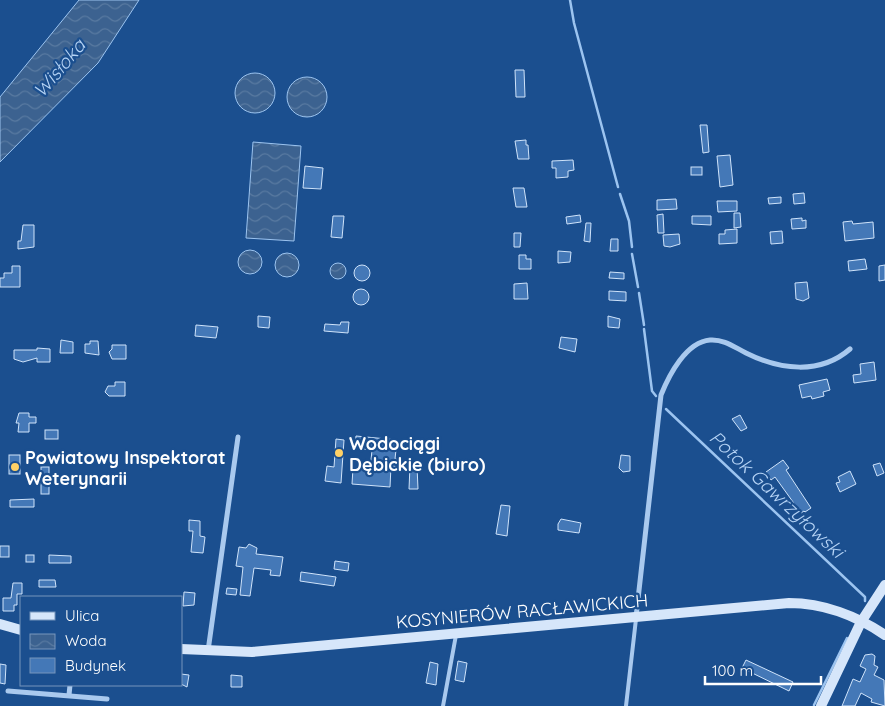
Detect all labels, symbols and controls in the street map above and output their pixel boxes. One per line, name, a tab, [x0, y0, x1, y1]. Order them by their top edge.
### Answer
water label: Wisłoka	[28, 33, 91, 102]
water label: Potok Gawrzyłowski	[705, 425, 851, 564]
place label: Wodociągi Dębickie (biuro)	[349, 432, 485, 476]
place label: Powiatowy Inspektorat Weterynarii	[25, 446, 226, 490]
marker: Wodociągi Dębickie (biuro)	[333, 447, 345, 459]
marker: Powiatowy Inspektorat Weterynarii	[9, 461, 21, 473]
street label: KOSYNIERÓW RACŁAWICKICH	[395, 589, 649, 633]
legend	[20, 596, 182, 686]
text: Ulica	[65, 606, 99, 625]
text: Woda	[65, 631, 107, 650]
scale bar	[705, 654, 821, 686]
text: Budynek	[65, 656, 126, 675]
text: 100 m	[712, 661, 753, 680]

